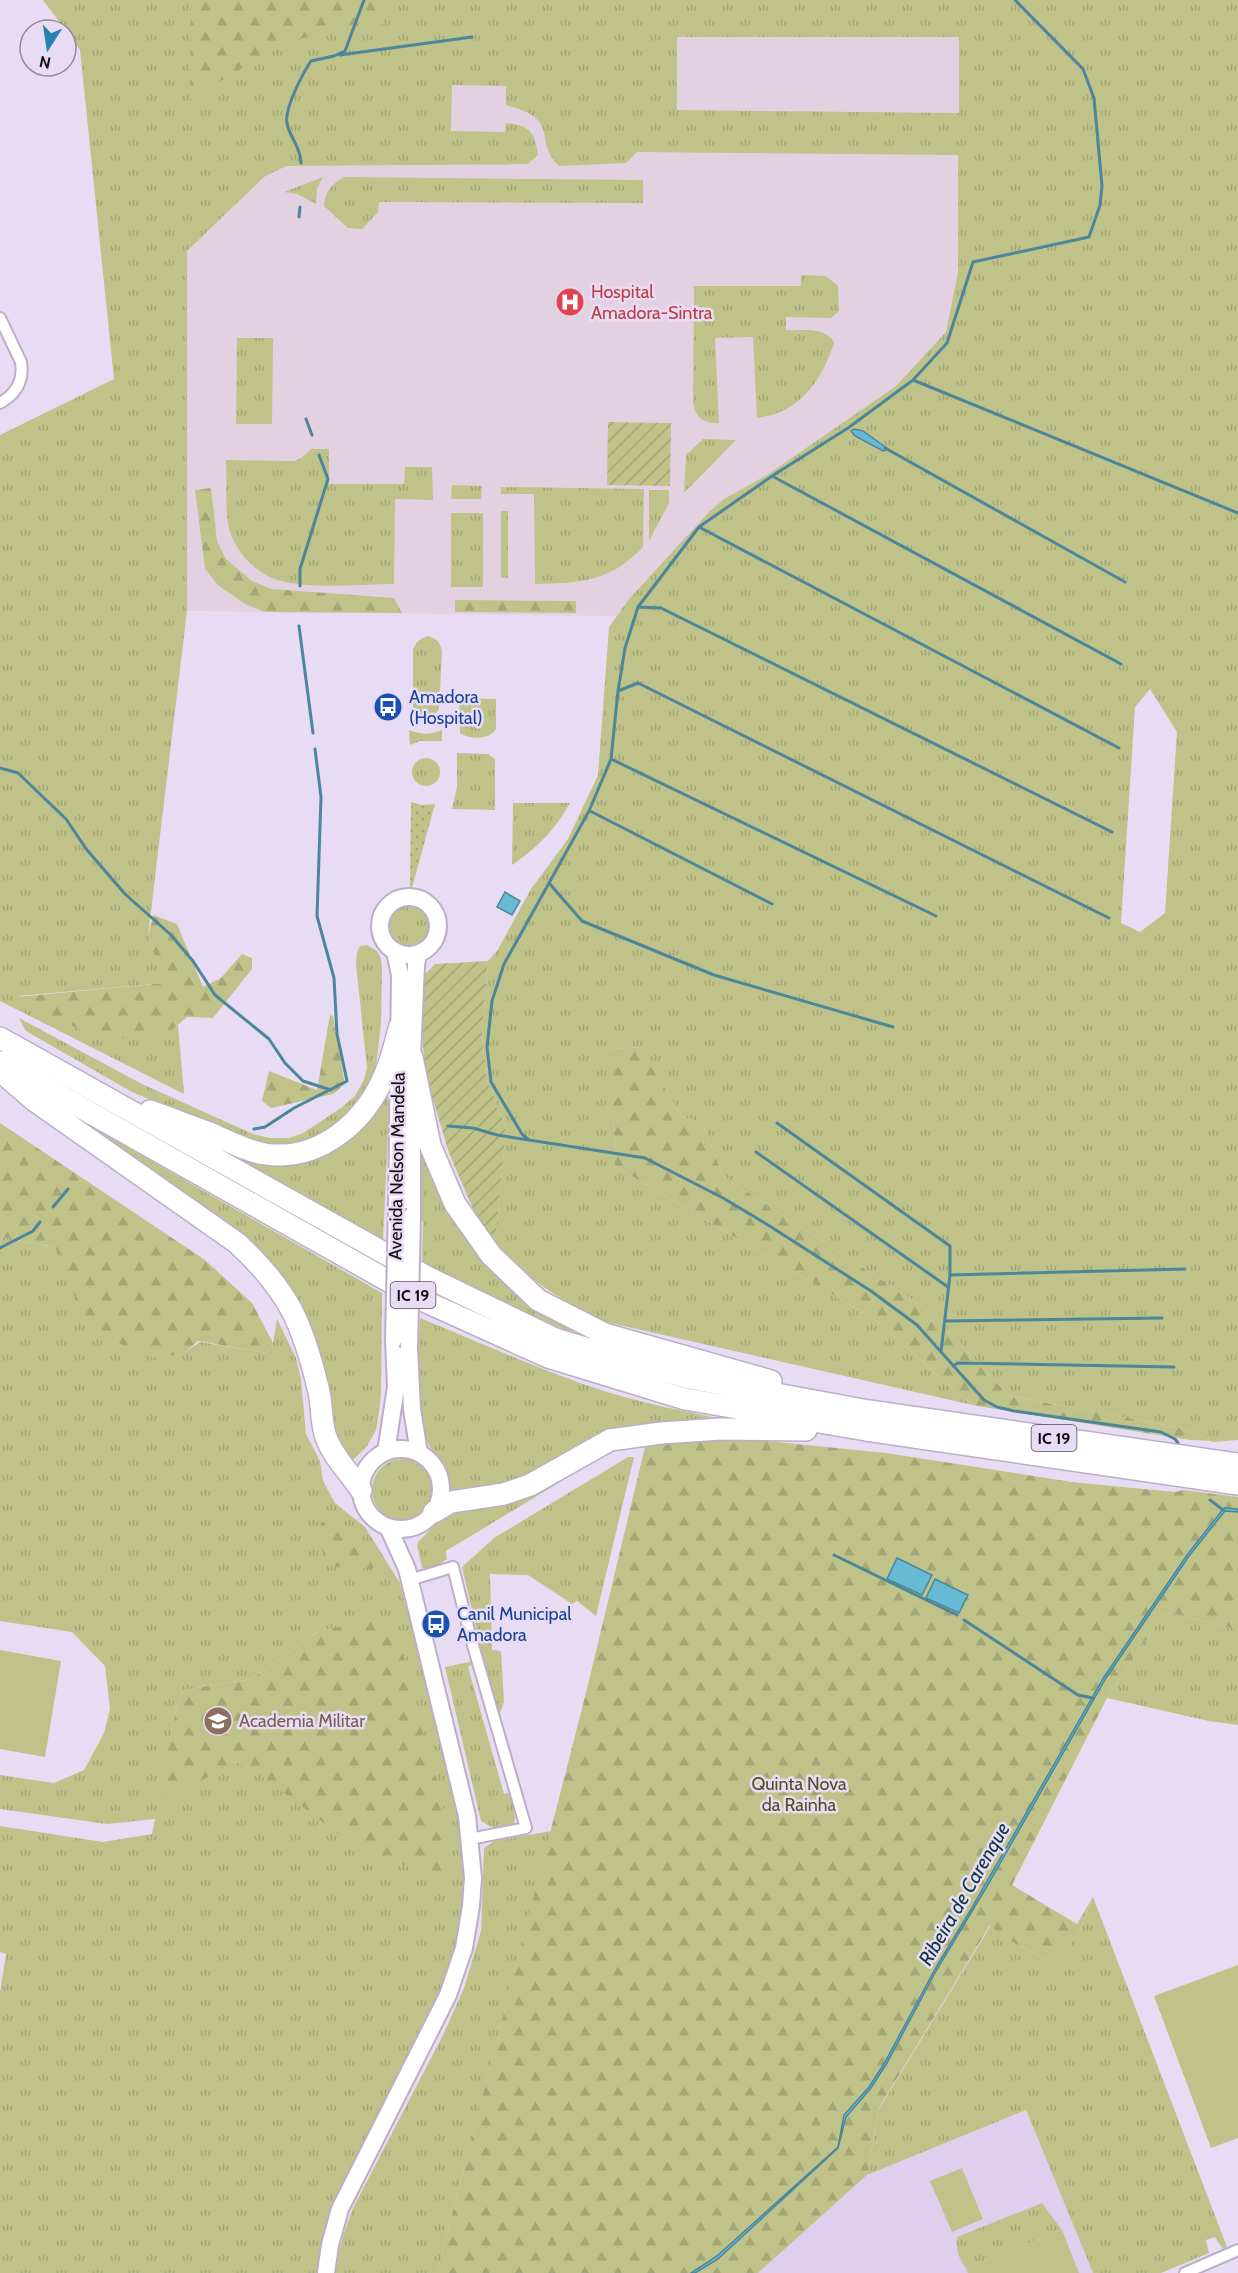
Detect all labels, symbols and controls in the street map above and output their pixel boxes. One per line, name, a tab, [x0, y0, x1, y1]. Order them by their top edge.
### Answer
north arrow	[18, 18, 78, 78]
text: N	[37, 52, 52, 73]
place label: Hospital Amadora-Sintra	[591, 281, 713, 324]
hospital icon: Hospital Amadora-Sintra	[554, 286, 586, 318]
place label: Amadora (Hospital)	[409, 686, 483, 729]
bus stop icon: Amadora (Hospital)	[372, 691, 404, 723]
street label: Avenida Nelson Mandela	[384, 1072, 410, 1260]
road number: IC 19	[390, 1282, 436, 1308]
road number: IC 19	[1032, 1425, 1076, 1451]
place label: Canil Municipal Amadora	[457, 1603, 572, 1646]
bus stop icon: Canil Municipal Amadora	[420, 1608, 452, 1640]
school or university icon: Academia Militar	[202, 1705, 234, 1737]
place label: Academia Militar	[239, 1710, 365, 1732]
park label: Quinta Nova da Rainha	[751, 1773, 847, 1816]
water label: Ribeira de Carenque	[913, 1818, 1015, 1970]

